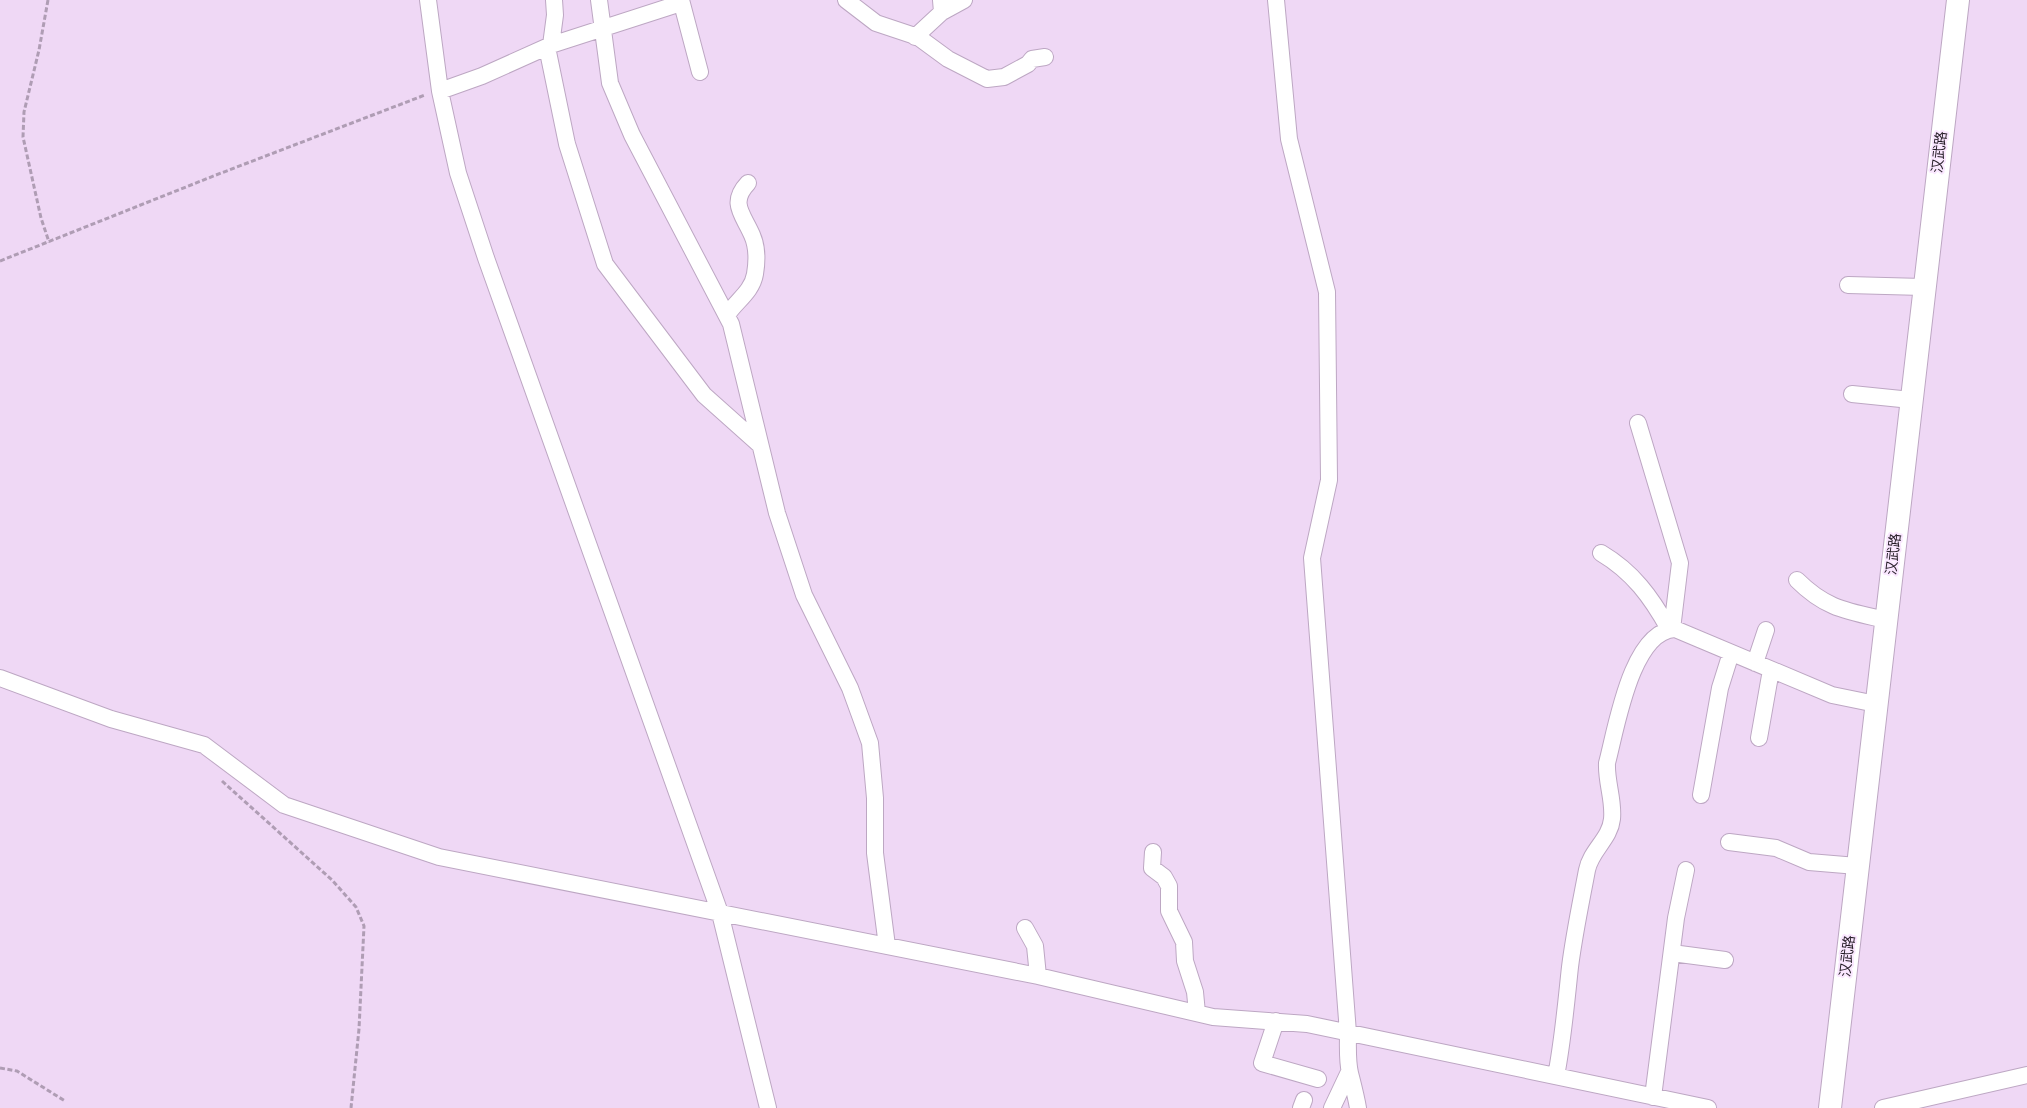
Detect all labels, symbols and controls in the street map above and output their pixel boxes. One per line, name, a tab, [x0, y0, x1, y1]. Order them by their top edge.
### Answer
street label: 汉武路	[1929, 130, 1950, 174]
street label: 汉武路	[1883, 532, 1904, 576]
street label: 汉武路	[1837, 934, 1858, 978]

